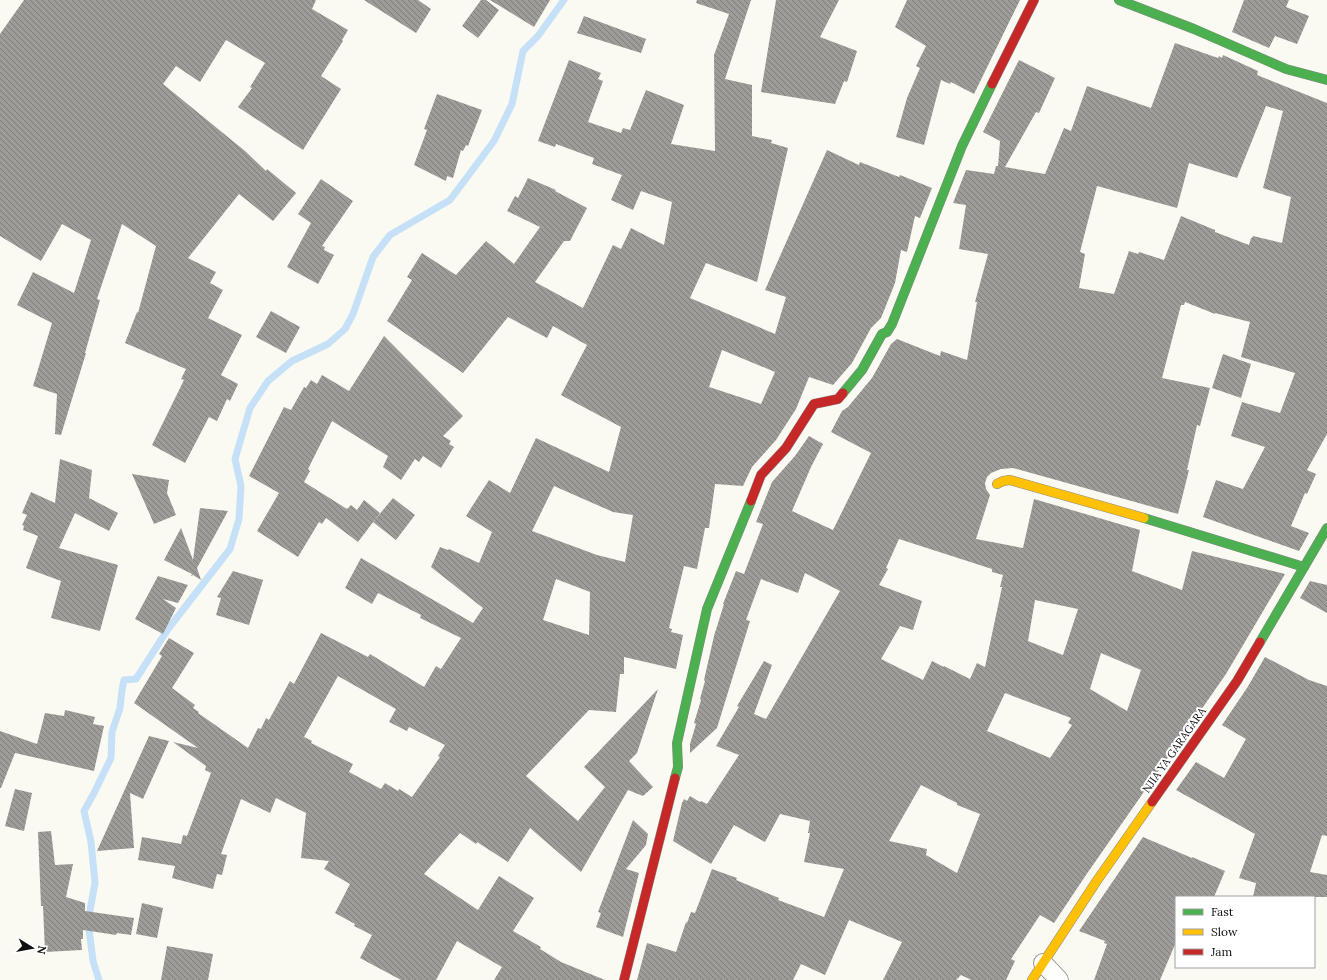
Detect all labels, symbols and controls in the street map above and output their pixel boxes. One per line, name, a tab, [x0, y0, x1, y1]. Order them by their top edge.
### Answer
street label: NJIA YA GARAGARA	[1139, 704, 1209, 796]
legend	[1175, 896, 1315, 968]
text: Fast	[1211, 904, 1234, 919]
text: Slow	[1211, 924, 1238, 939]
north arrow	[12, 928, 52, 968]
text: N	[34, 944, 50, 956]
text: Jam	[1210, 944, 1232, 959]

